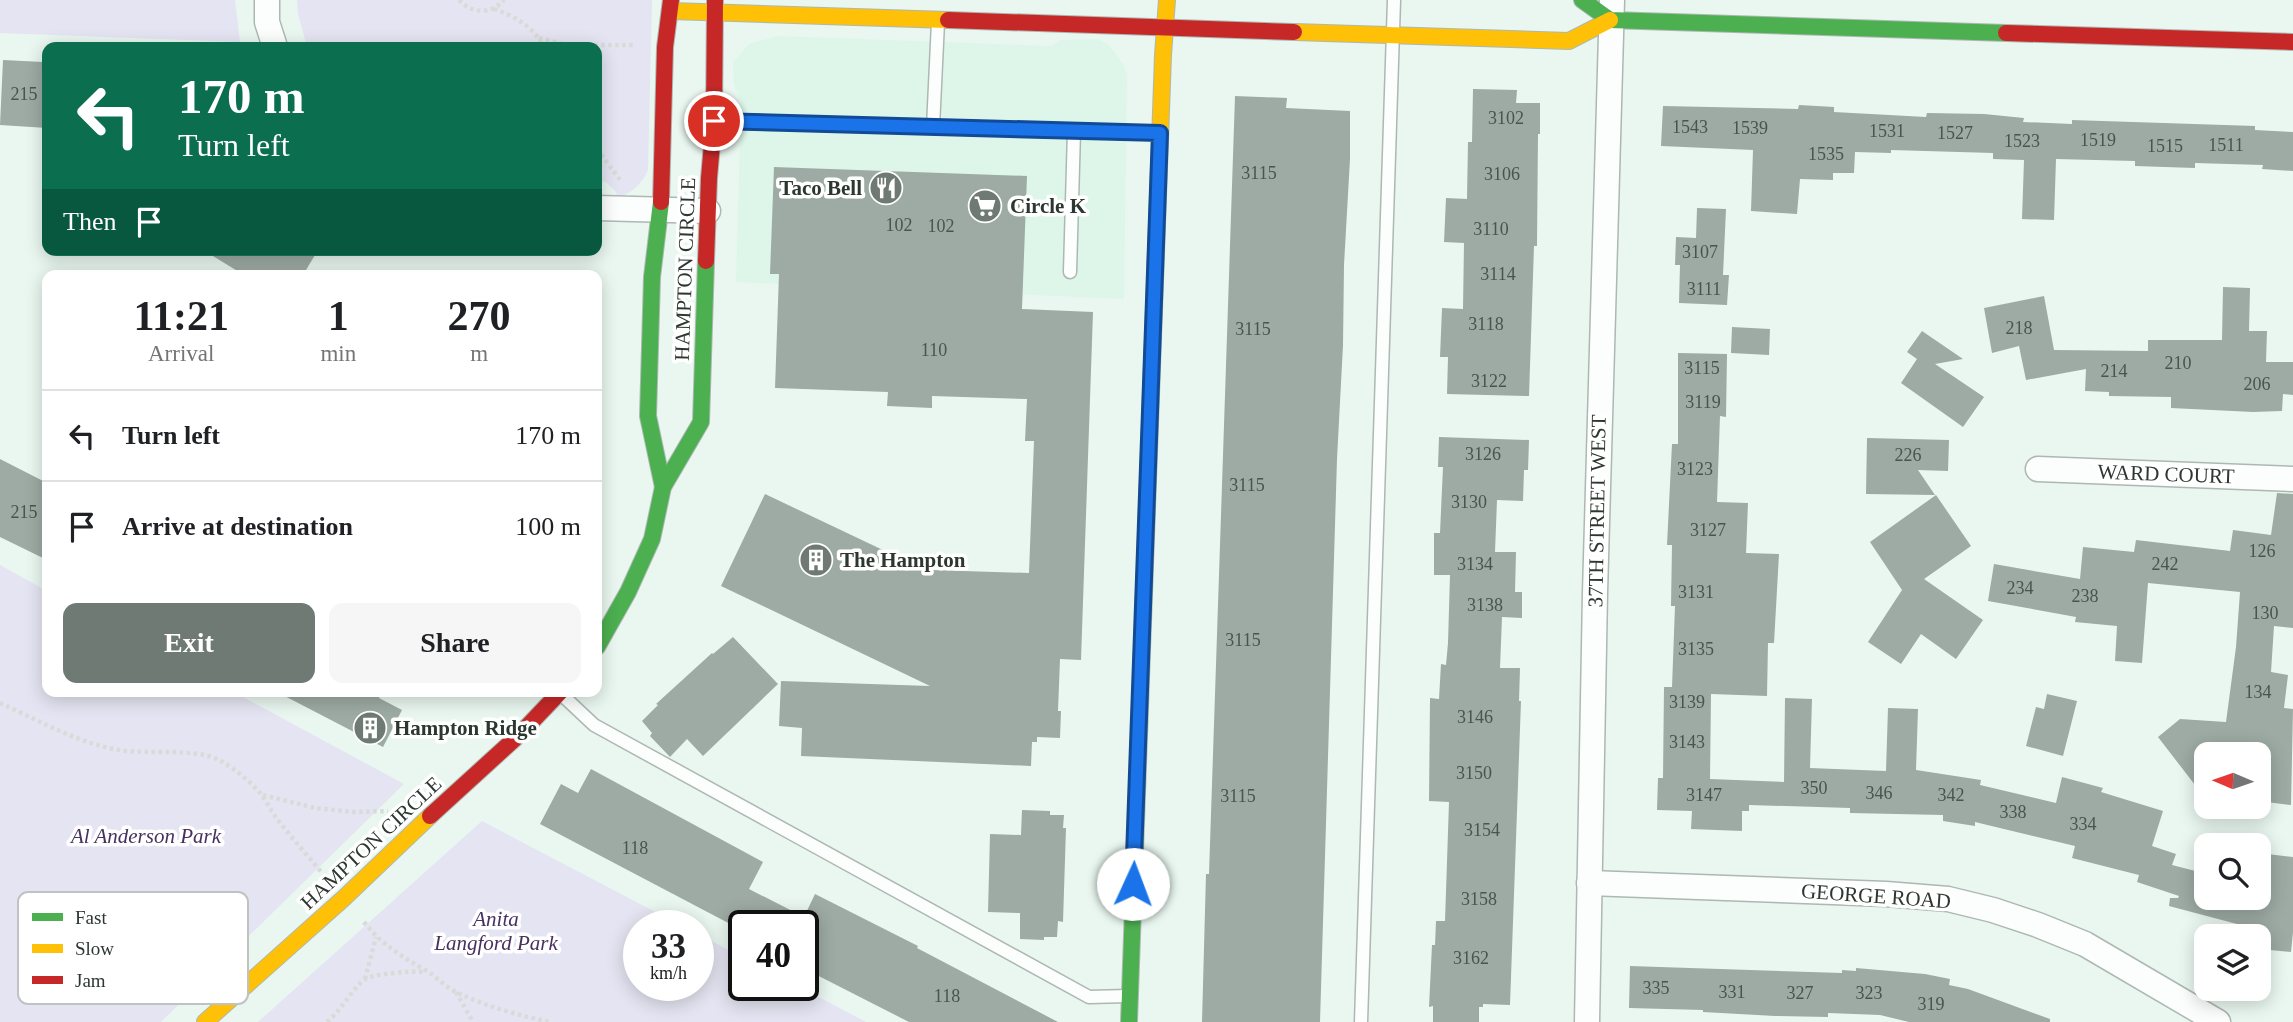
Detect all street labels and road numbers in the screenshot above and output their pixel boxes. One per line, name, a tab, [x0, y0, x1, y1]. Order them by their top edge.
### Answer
street label: HAMPTON CIRCLE	[670, 177, 700, 361]
street label: 37TH STREET WEST	[1583, 414, 1611, 608]
street label: WARD COURT	[2097, 460, 2235, 488]
street label: HAMPTON CIRCLE	[296, 772, 446, 914]
street label: GEORGE ROAD	[1800, 879, 1952, 913]

